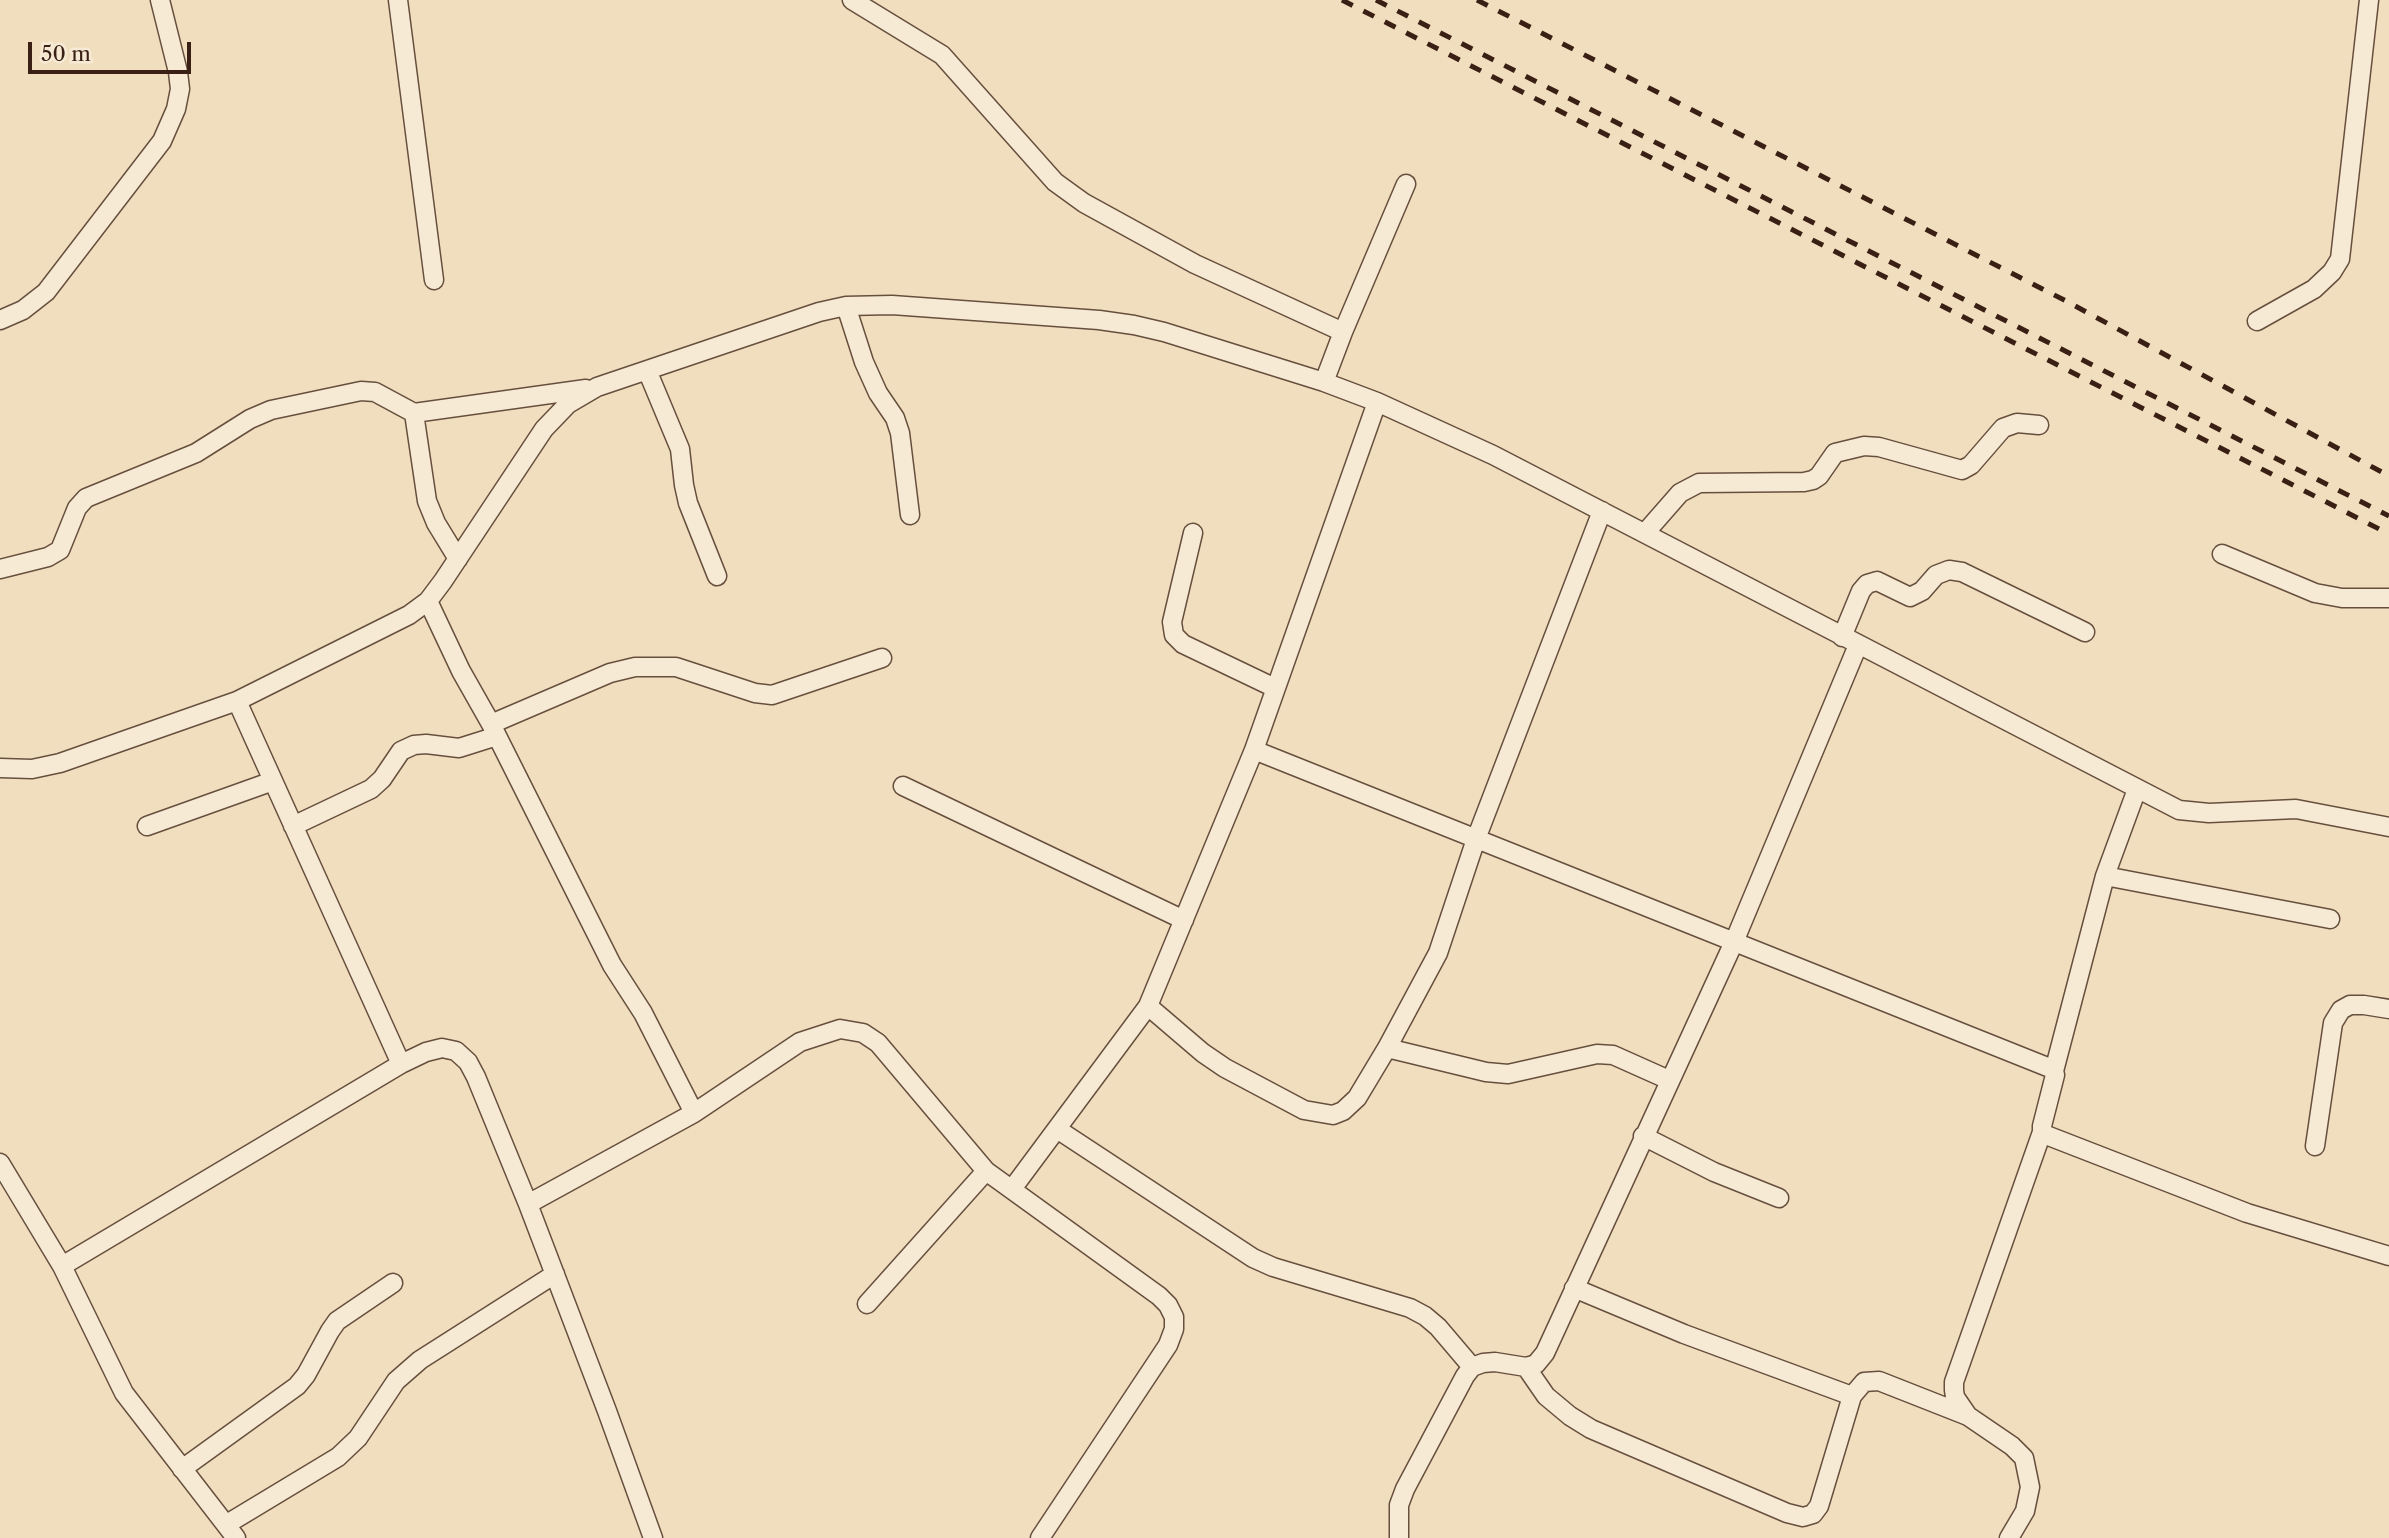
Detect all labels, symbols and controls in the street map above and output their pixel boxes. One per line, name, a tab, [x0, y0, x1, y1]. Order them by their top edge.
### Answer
scale bar	[32, 28, 194, 72]
text: 50 m	[41, 41, 91, 66]

